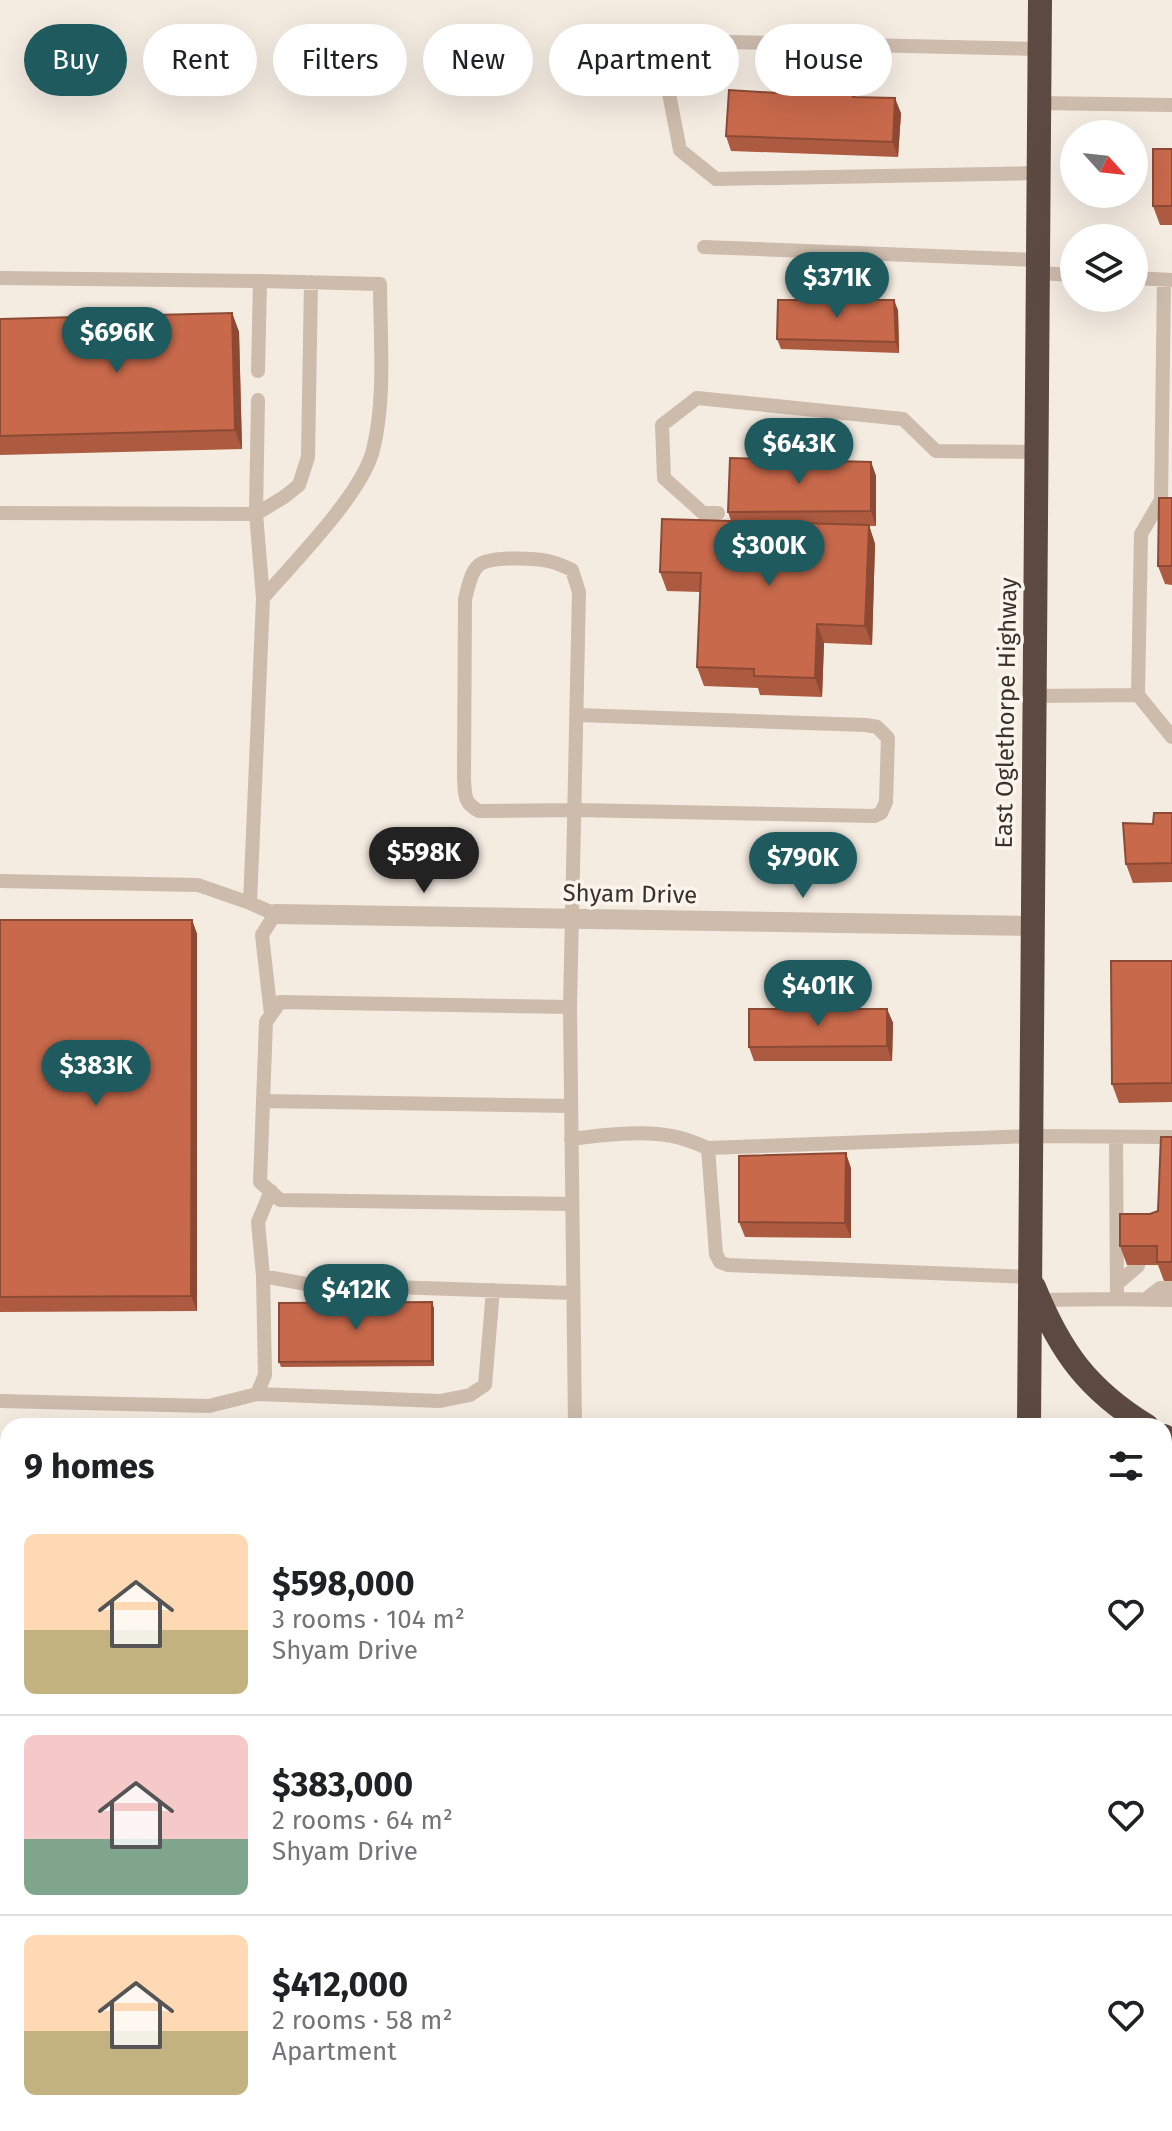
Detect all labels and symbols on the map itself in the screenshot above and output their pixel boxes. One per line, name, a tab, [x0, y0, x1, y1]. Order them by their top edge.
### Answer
north arrow	[1060, 120, 1148, 208]
pin: $371K	[781, 252, 893, 320]
pin: $696K	[61, 307, 173, 375]
pin: $643K	[743, 418, 855, 486]
pin: $300K	[713, 520, 825, 588]
street label: East Oglethorpe Highway	[990, 577, 1022, 849]
pin: $598K	[368, 827, 480, 895]
pin: $790K	[747, 832, 859, 900]
street label: Shyam Drive	[562, 879, 698, 909]
pin: $401K	[762, 960, 874, 1028]
pin: $383K	[40, 1040, 152, 1108]
pin: $412K	[300, 1264, 412, 1332]

